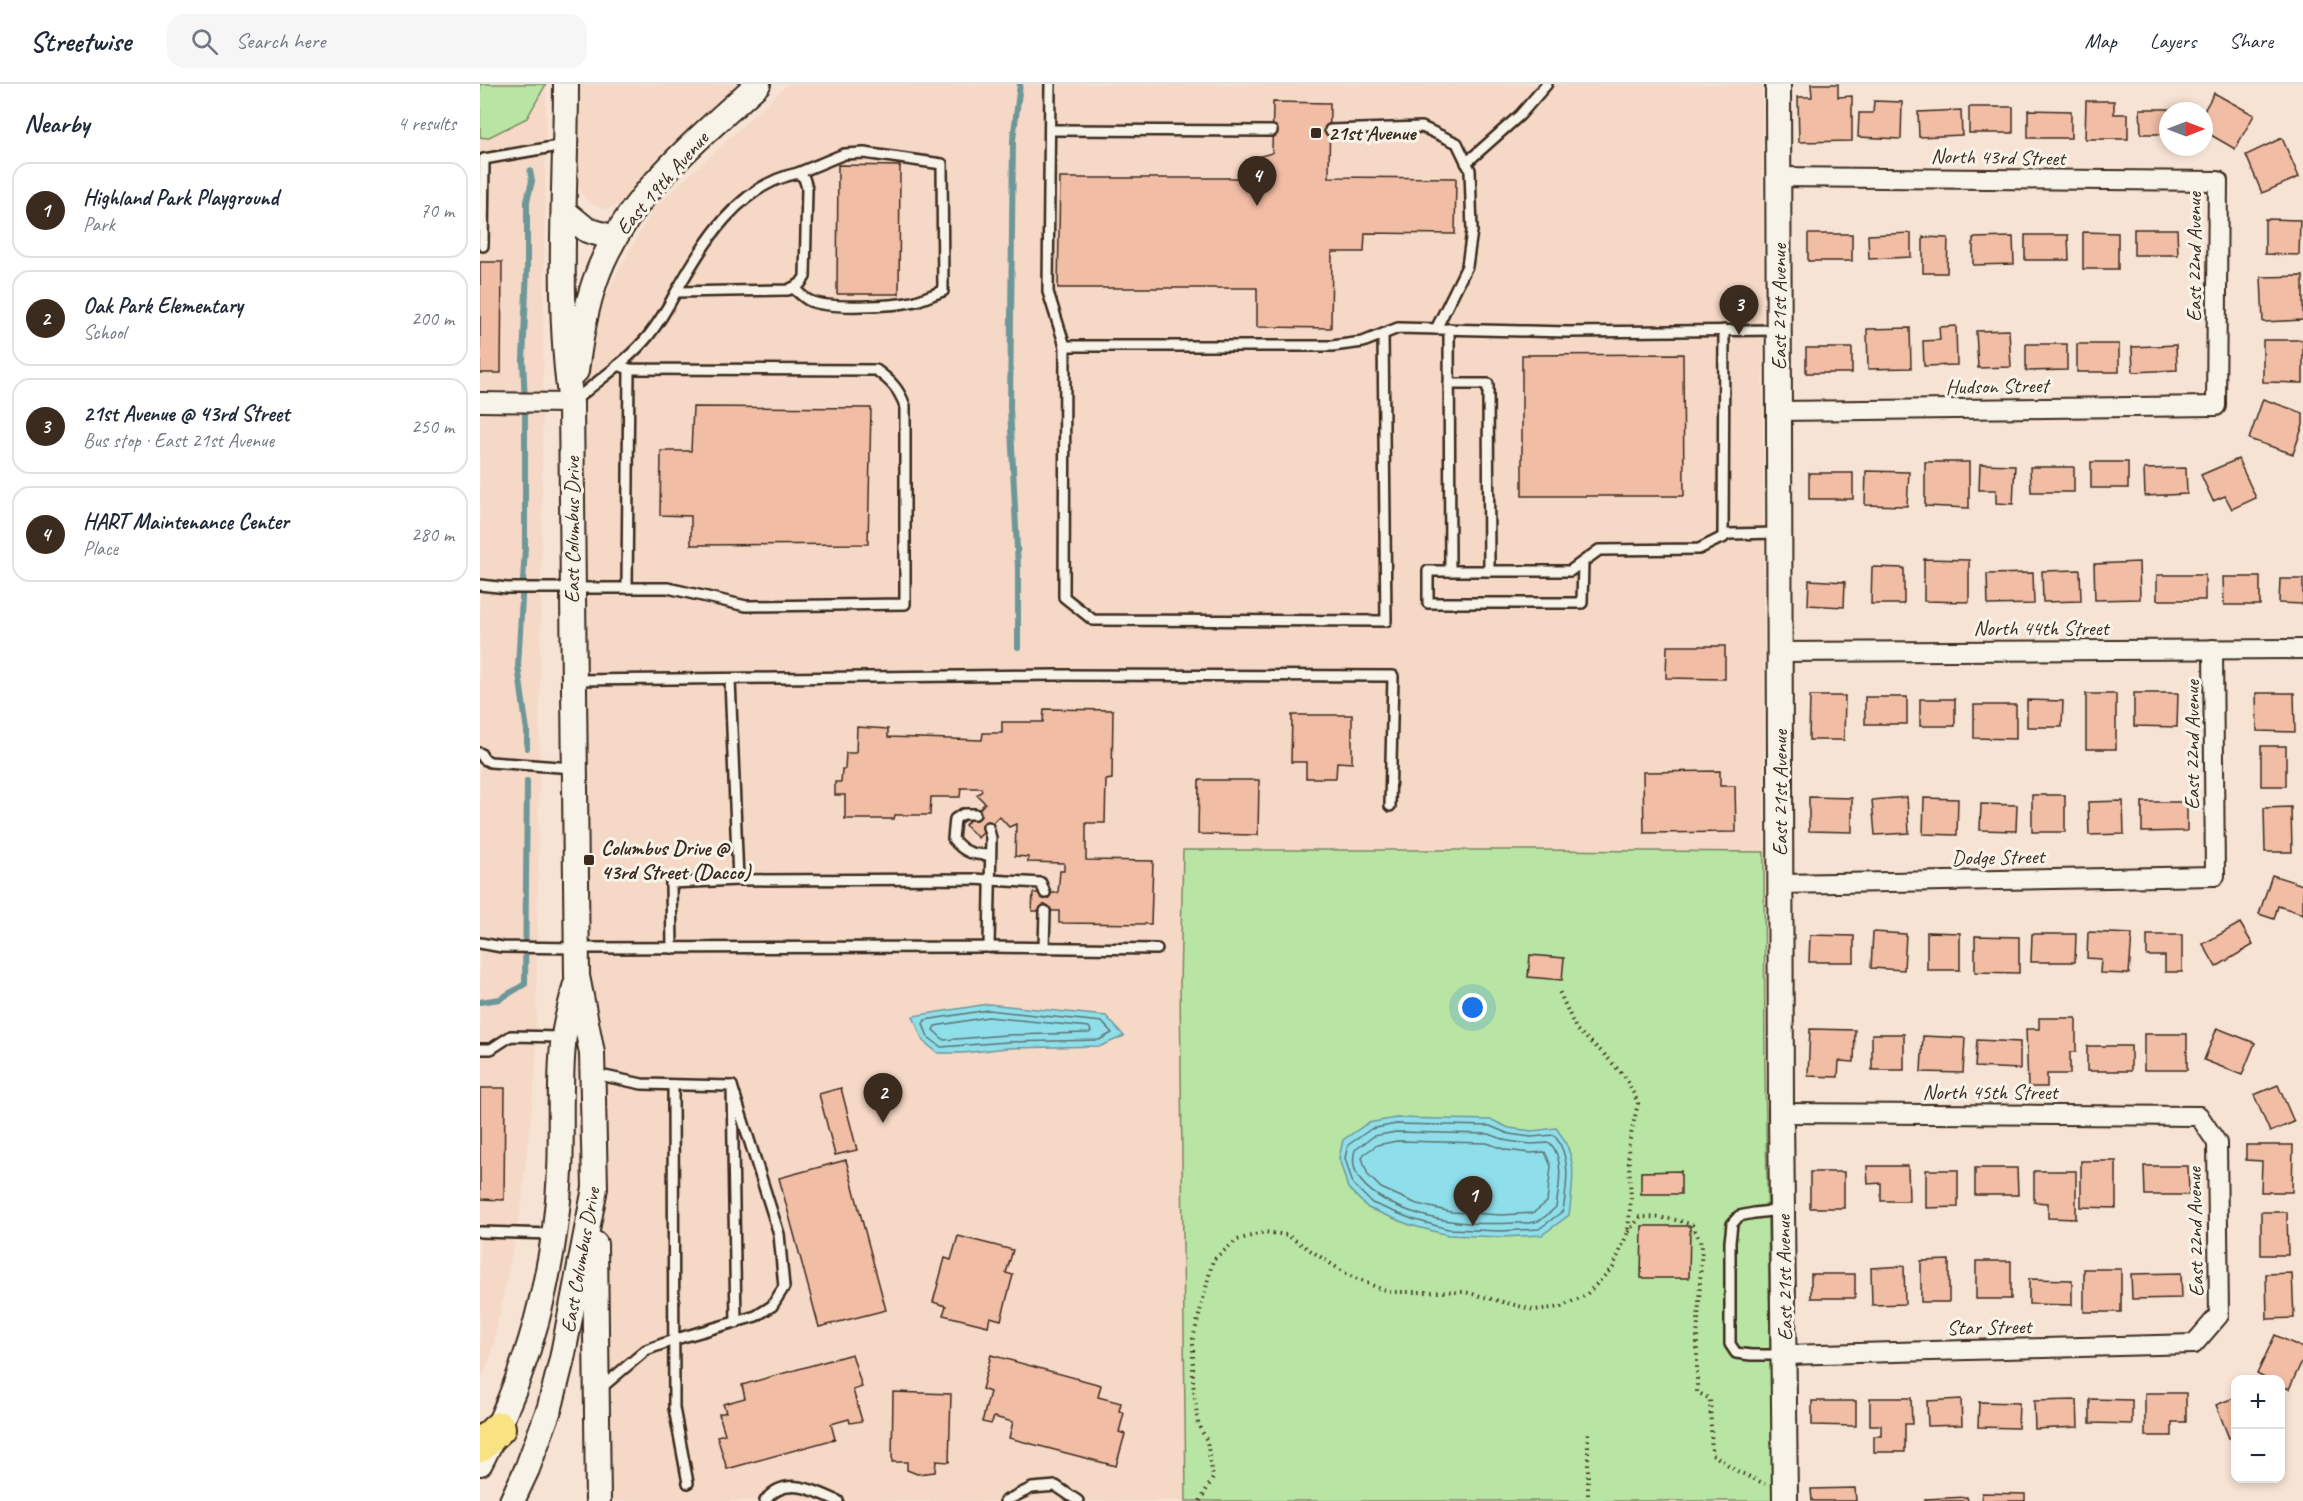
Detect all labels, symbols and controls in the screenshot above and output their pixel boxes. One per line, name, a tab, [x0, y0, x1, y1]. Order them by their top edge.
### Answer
search box	[167, 14, 587, 68]
text: Streetwise	[30, 24, 131, 59]
icon: search	[188, 25, 221, 58]
text: Search here	[236, 27, 325, 55]
text: Map	[2084, 28, 2117, 54]
text: Layers	[2150, 28, 2196, 54]
text: Share	[2229, 28, 2273, 54]
north arrow	[2159, 102, 2213, 156]
text: Nearby	[24, 107, 89, 140]
text: 4 results	[397, 111, 456, 136]
place label: 21st Avenue	[1328, 120, 1417, 146]
street label: East 19th Avenue	[610, 125, 715, 240]
marker: 21st Avenue	[1309, 126, 1323, 140]
street label: North 43rd Street	[1931, 143, 2067, 171]
pin: 4	[1238, 156, 1276, 206]
text: Highland Park Playground	[83, 184, 278, 212]
street label: East 22nd Avenue	[2181, 191, 2207, 322]
text: 1	[41, 198, 50, 223]
text: 70 m	[420, 198, 454, 223]
text: Park	[83, 212, 115, 237]
street label: East 21st Avenue	[1766, 243, 1792, 370]
pin: 3	[1720, 286, 1758, 335]
text: Oak Park Elementary	[83, 292, 243, 320]
text: 2	[41, 306, 50, 331]
text: 200 m	[411, 306, 454, 331]
text: School	[83, 320, 126, 345]
street label: Hudson Street	[1945, 372, 2052, 400]
text: 21st Avenue @ 43rd Street	[83, 400, 289, 428]
text: 3	[41, 414, 50, 439]
text: 250 m	[411, 414, 454, 439]
text: Bus stop · East 21st Avenue	[83, 428, 274, 453]
street label: East Columbus Drive	[559, 456, 585, 603]
text: HART Maintenance Center	[83, 508, 289, 536]
text: 4	[41, 522, 50, 547]
text: 280 m	[411, 522, 454, 547]
text: Place	[83, 536, 118, 561]
street label: North 44th Street	[1974, 615, 2110, 641]
street label: East 22nd Avenue	[2179, 679, 2205, 810]
street label: East 21st Avenue	[1767, 729, 1793, 856]
place label: Columbus Drive @ 43rd Street (Dacco)	[601, 835, 752, 885]
street label: Dodge Street	[1951, 843, 2047, 871]
marker: Columbus Drive @ 43rd Street (Dacco)	[582, 853, 596, 867]
your location	[1458, 993, 1487, 1022]
pin: 2	[864, 1074, 902, 1123]
street label: North 45th Street	[1923, 1079, 2059, 1105]
street label: East 22nd Avenue	[2181, 1166, 2209, 1297]
pin: 1	[1454, 1176, 1492, 1226]
street label: East Columbus Drive	[554, 1184, 606, 1334]
street label: East 21st Avenue	[1770, 1214, 1798, 1341]
street label: Star Street	[1946, 1313, 2034, 1341]
map controls	[2231, 1375, 2285, 1483]
button: +	[2231, 1375, 2285, 1429]
button: −	[2231, 1429, 2285, 1483]

